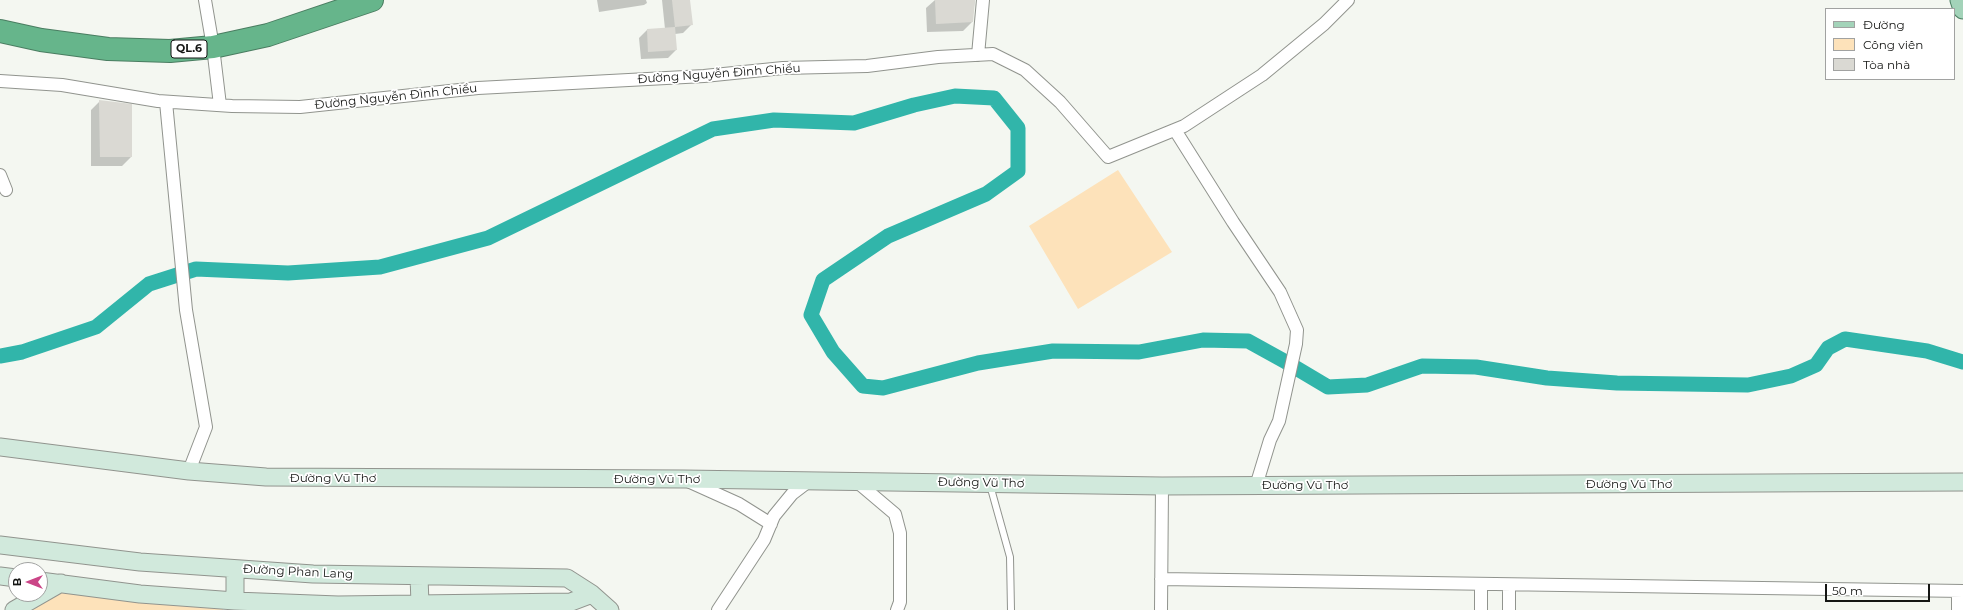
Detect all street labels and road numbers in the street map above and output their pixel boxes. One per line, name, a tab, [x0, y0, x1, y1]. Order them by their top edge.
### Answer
road number: QL.6	[171, 40, 207, 58]
street label: Đường Nguyễn Đình Chiểu	[637, 61, 801, 87]
street label: Đường Nguyễn Đình Chiểu	[314, 81, 478, 113]
street label: Đường Vũ Thơ	[290, 471, 376, 485]
street label: Đường Vũ Thơ	[614, 472, 700, 486]
street label: Đường Vũ Thơ	[938, 475, 1024, 491]
street label: Đường Vũ Thơ	[1586, 477, 1672, 491]
street label: Đường Vũ Thơ	[1262, 478, 1348, 492]
street label: Đường Phan Lang	[242, 562, 354, 582]

